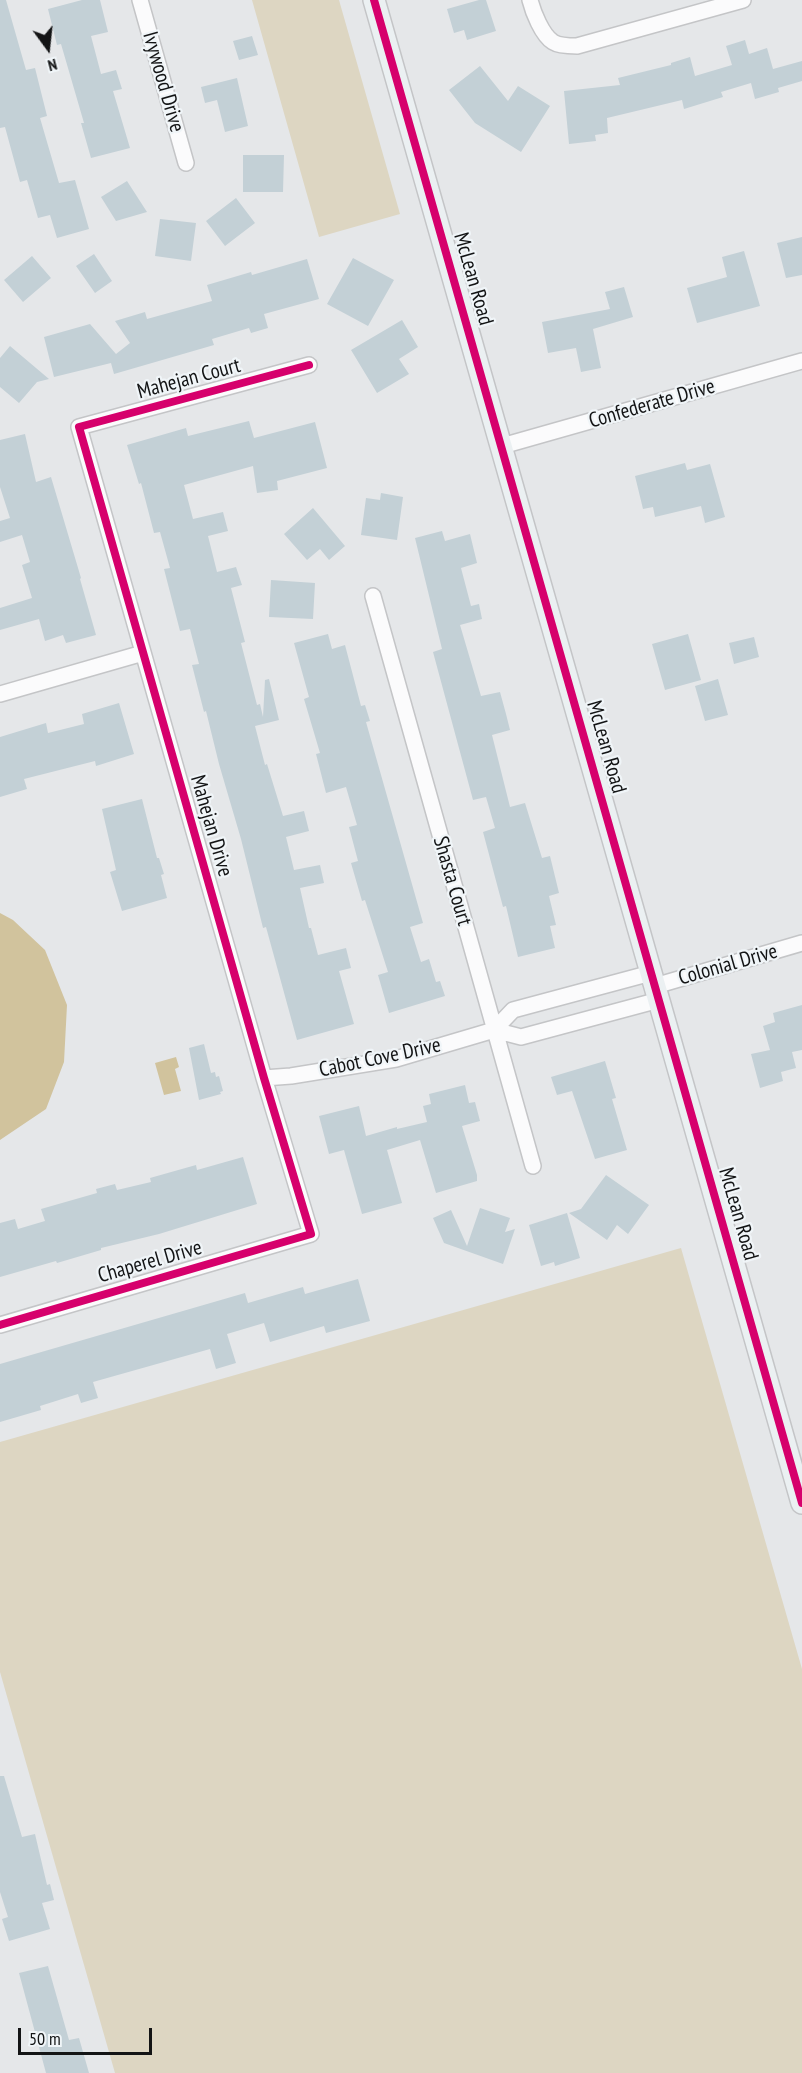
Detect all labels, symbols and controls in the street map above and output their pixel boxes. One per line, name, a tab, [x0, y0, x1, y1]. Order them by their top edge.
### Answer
north arrow	[18, 18, 78, 78]
street label: Ivywood Drive	[137, 29, 189, 135]
text: N	[46, 55, 59, 76]
street label: McLean Road	[448, 230, 498, 328]
street label: Mahejan Court	[135, 353, 243, 405]
street label: Confederate Drive	[586, 374, 718, 434]
street label: McLean Road	[581, 698, 631, 796]
street label: Mahejan Drive	[184, 772, 238, 880]
street label: Shasta Court	[427, 834, 477, 928]
street label: Colonial Drive	[676, 939, 780, 991]
street label: Cabot Cove Drive	[317, 1033, 443, 1083]
street label: McLean Road	[713, 1165, 763, 1263]
street label: Chaperel Drive	[95, 1235, 205, 1289]
scale bar	[21, 2016, 154, 2054]
text: 50 m	[29, 2027, 61, 2050]

